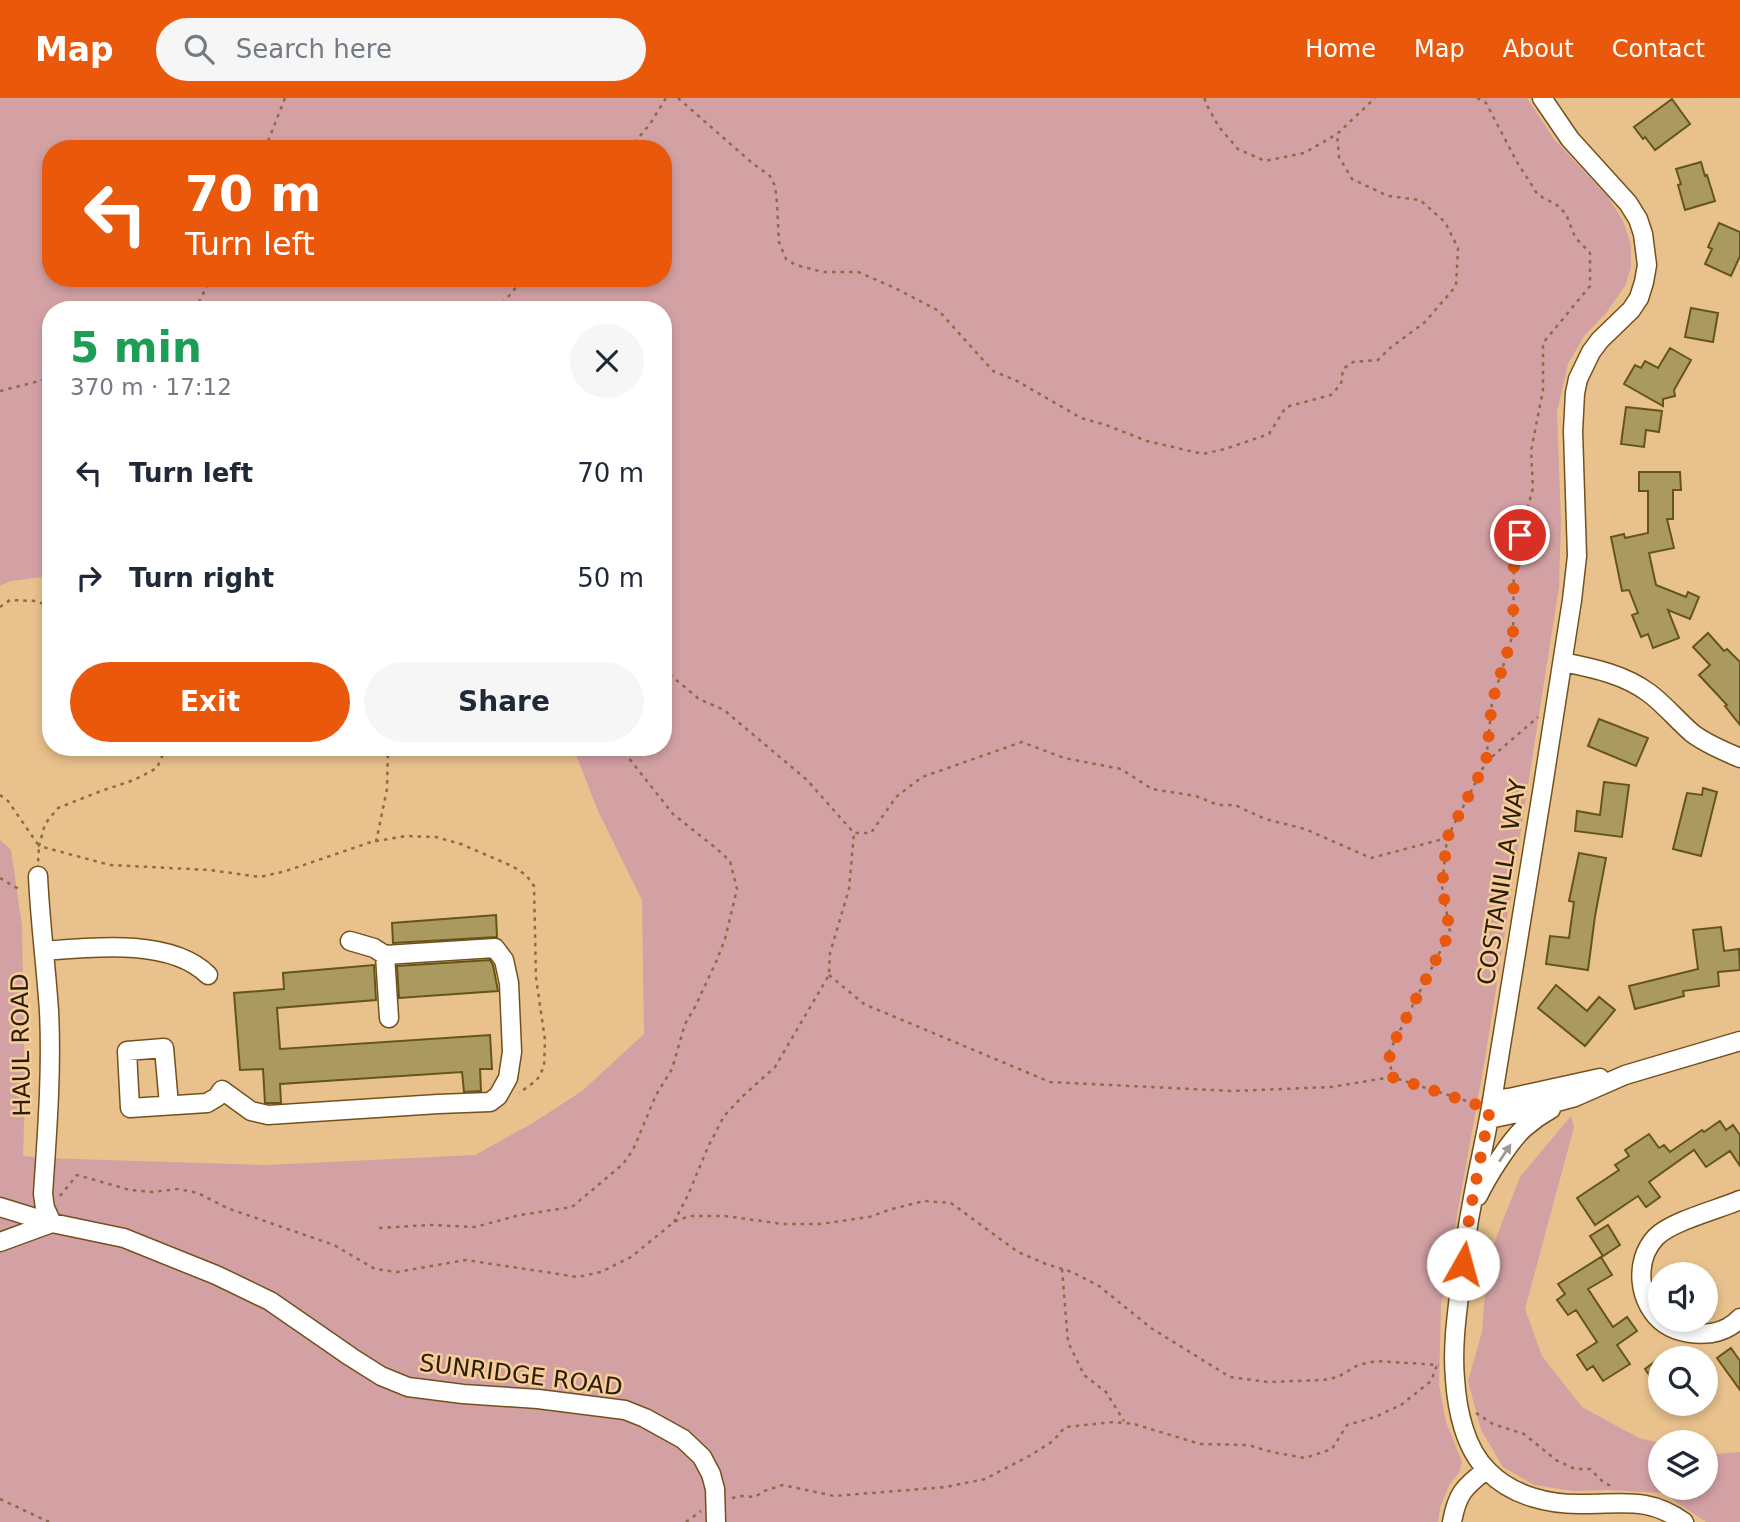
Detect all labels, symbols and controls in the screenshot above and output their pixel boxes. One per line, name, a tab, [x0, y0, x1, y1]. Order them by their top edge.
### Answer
search box	[156, 18, 646, 81]
text: Map	[35, 30, 114, 69]
icon: search	[180, 30, 218, 68]
text: Search here	[236, 34, 392, 64]
text: Home	[1305, 35, 1376, 63]
text: Map	[1414, 35, 1465, 63]
text: About	[1503, 35, 1574, 63]
text: Contact	[1612, 35, 1705, 63]
text: 70 m	[185, 166, 321, 223]
icon: left	[70, 168, 161, 259]
text: Turn left	[185, 225, 315, 263]
text: 5 min	[70, 323, 202, 372]
button: close	[570, 324, 644, 398]
text: 370 m · 17:12	[70, 374, 232, 400]
icon: left	[70, 454, 108, 492]
text: Turn left	[129, 458, 253, 488]
text: 70 m	[577, 458, 644, 488]
pin	[1490, 505, 1550, 565]
icon: arrive	[1501, 516, 1539, 554]
icon: right	[70, 559, 108, 597]
text: Turn right	[129, 563, 274, 593]
text: 50 m	[577, 563, 644, 593]
button: Exit	[70, 662, 350, 742]
button: Share	[364, 662, 644, 742]
street label: COSTANILLA WAY	[1472, 777, 1532, 987]
street label: HAUL ROAD	[6, 973, 36, 1117]
one-way arrow	[1498, 1144, 1511, 1163]
position arrow	[1426, 1227, 1500, 1301]
map controls	[1648, 1262, 1718, 1500]
button: sound	[1648, 1262, 1718, 1332]
button: search	[1648, 1346, 1718, 1416]
street label: SUNRIDGE ROAD	[418, 1349, 624, 1401]
button: layers	[1648, 1430, 1718, 1500]

